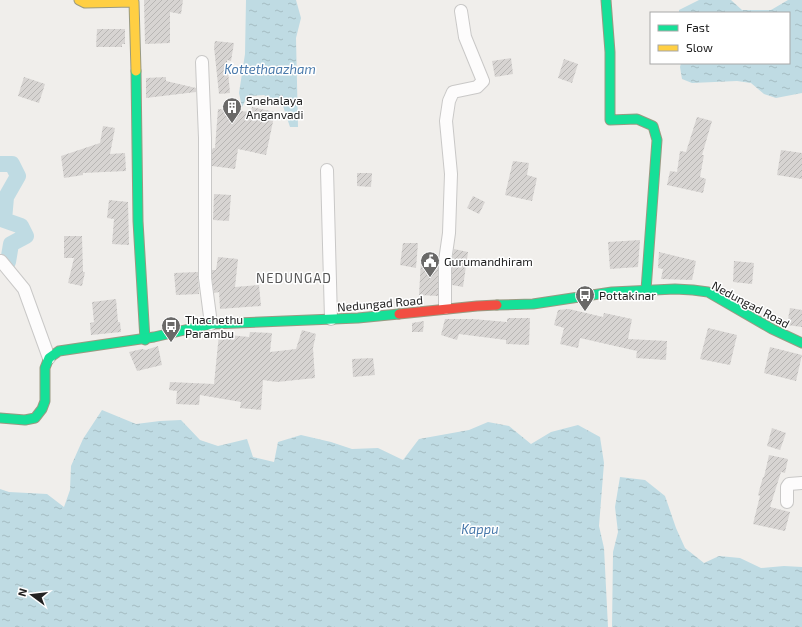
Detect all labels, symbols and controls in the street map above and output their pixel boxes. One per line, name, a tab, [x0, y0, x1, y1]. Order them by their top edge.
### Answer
legend	[650, 12, 790, 64]
text: Fast	[686, 20, 710, 34]
text: Slow	[686, 40, 713, 54]
water label: Kottethaazham	[224, 61, 316, 77]
place label: Snehalaya Anganvadi	[246, 93, 303, 121]
building icon: Snehalaya Anganvadi	[221, 96, 243, 124]
public building icon: Gurumandhiram	[419, 250, 441, 278]
place label: Gurumandhiram	[444, 254, 533, 268]
district label: NEDUNGAD	[256, 270, 332, 286]
street label: Nedungad Road	[710, 278, 792, 330]
bus stop icon: Pottakinar	[574, 284, 596, 312]
place label: Pottakinar	[599, 288, 656, 302]
street label: Nedungad Road	[337, 292, 423, 314]
place label: Thachethu Parambu	[185, 312, 243, 340]
bus stop icon: Thachethu Parambu	[160, 315, 182, 343]
water label: Kappu	[461, 521, 499, 537]
north arrow	[12, 575, 52, 615]
text: N	[15, 587, 29, 598]

